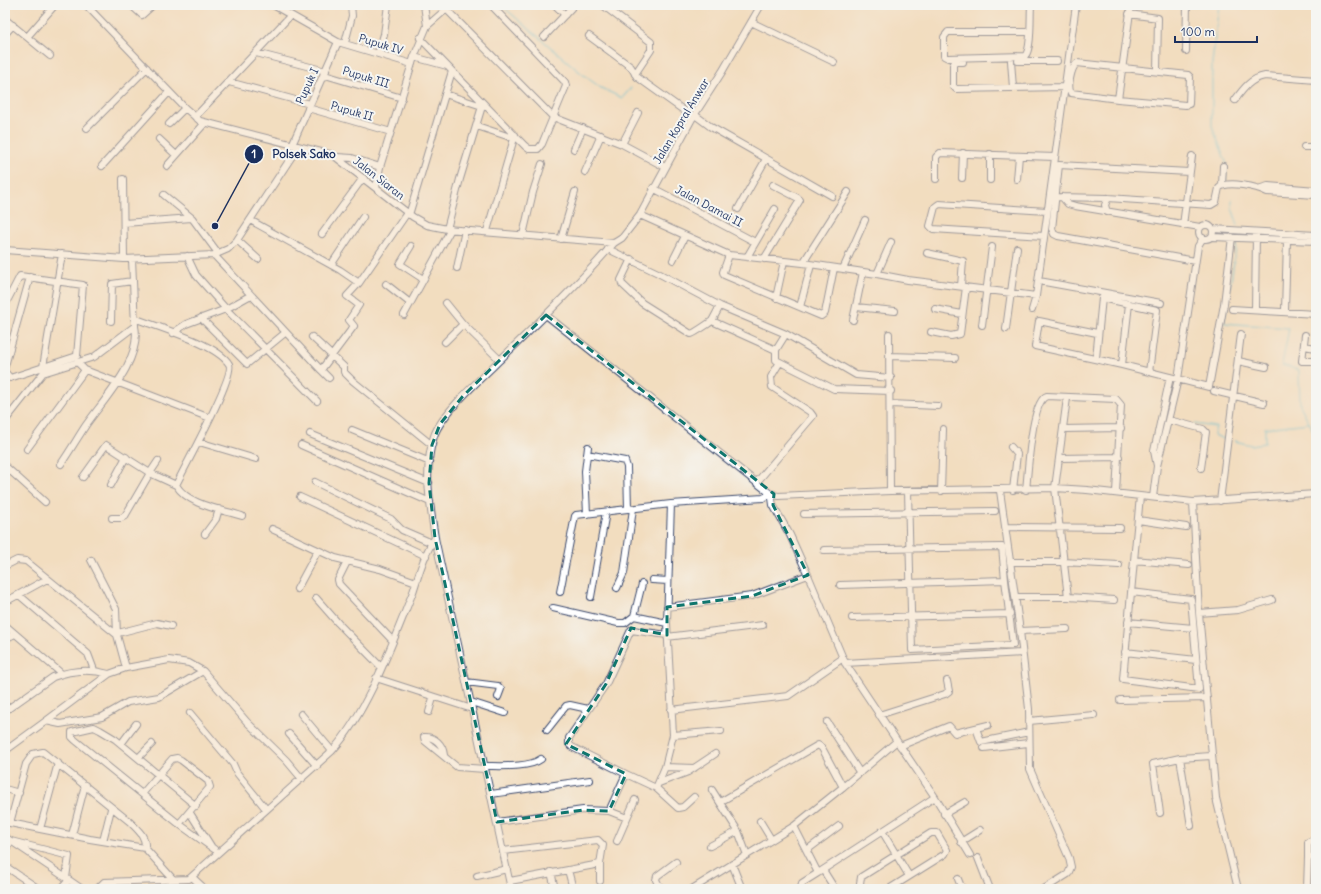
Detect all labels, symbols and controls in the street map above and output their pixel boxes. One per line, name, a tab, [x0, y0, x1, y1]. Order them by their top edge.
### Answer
scale bar	[1175, 18, 1257, 44]
text: 100 m	[1181, 24, 1215, 39]
street label: Pupuk IV	[357, 31, 405, 57]
street label: Pupuk III	[341, 63, 391, 91]
street label: Pupuk I	[292, 65, 322, 107]
street label: Jalan Kopral Anwar	[650, 75, 712, 166]
street label: Pupuk II	[329, 98, 375, 124]
callout: Polsek Sako	[244, 142, 344, 166]
text: 1	[252, 146, 256, 161]
text: Polsek Sako	[272, 146, 336, 161]
street label: Jalan Siaran	[350, 154, 408, 202]
street label: Jalan Damai II	[673, 182, 745, 230]

